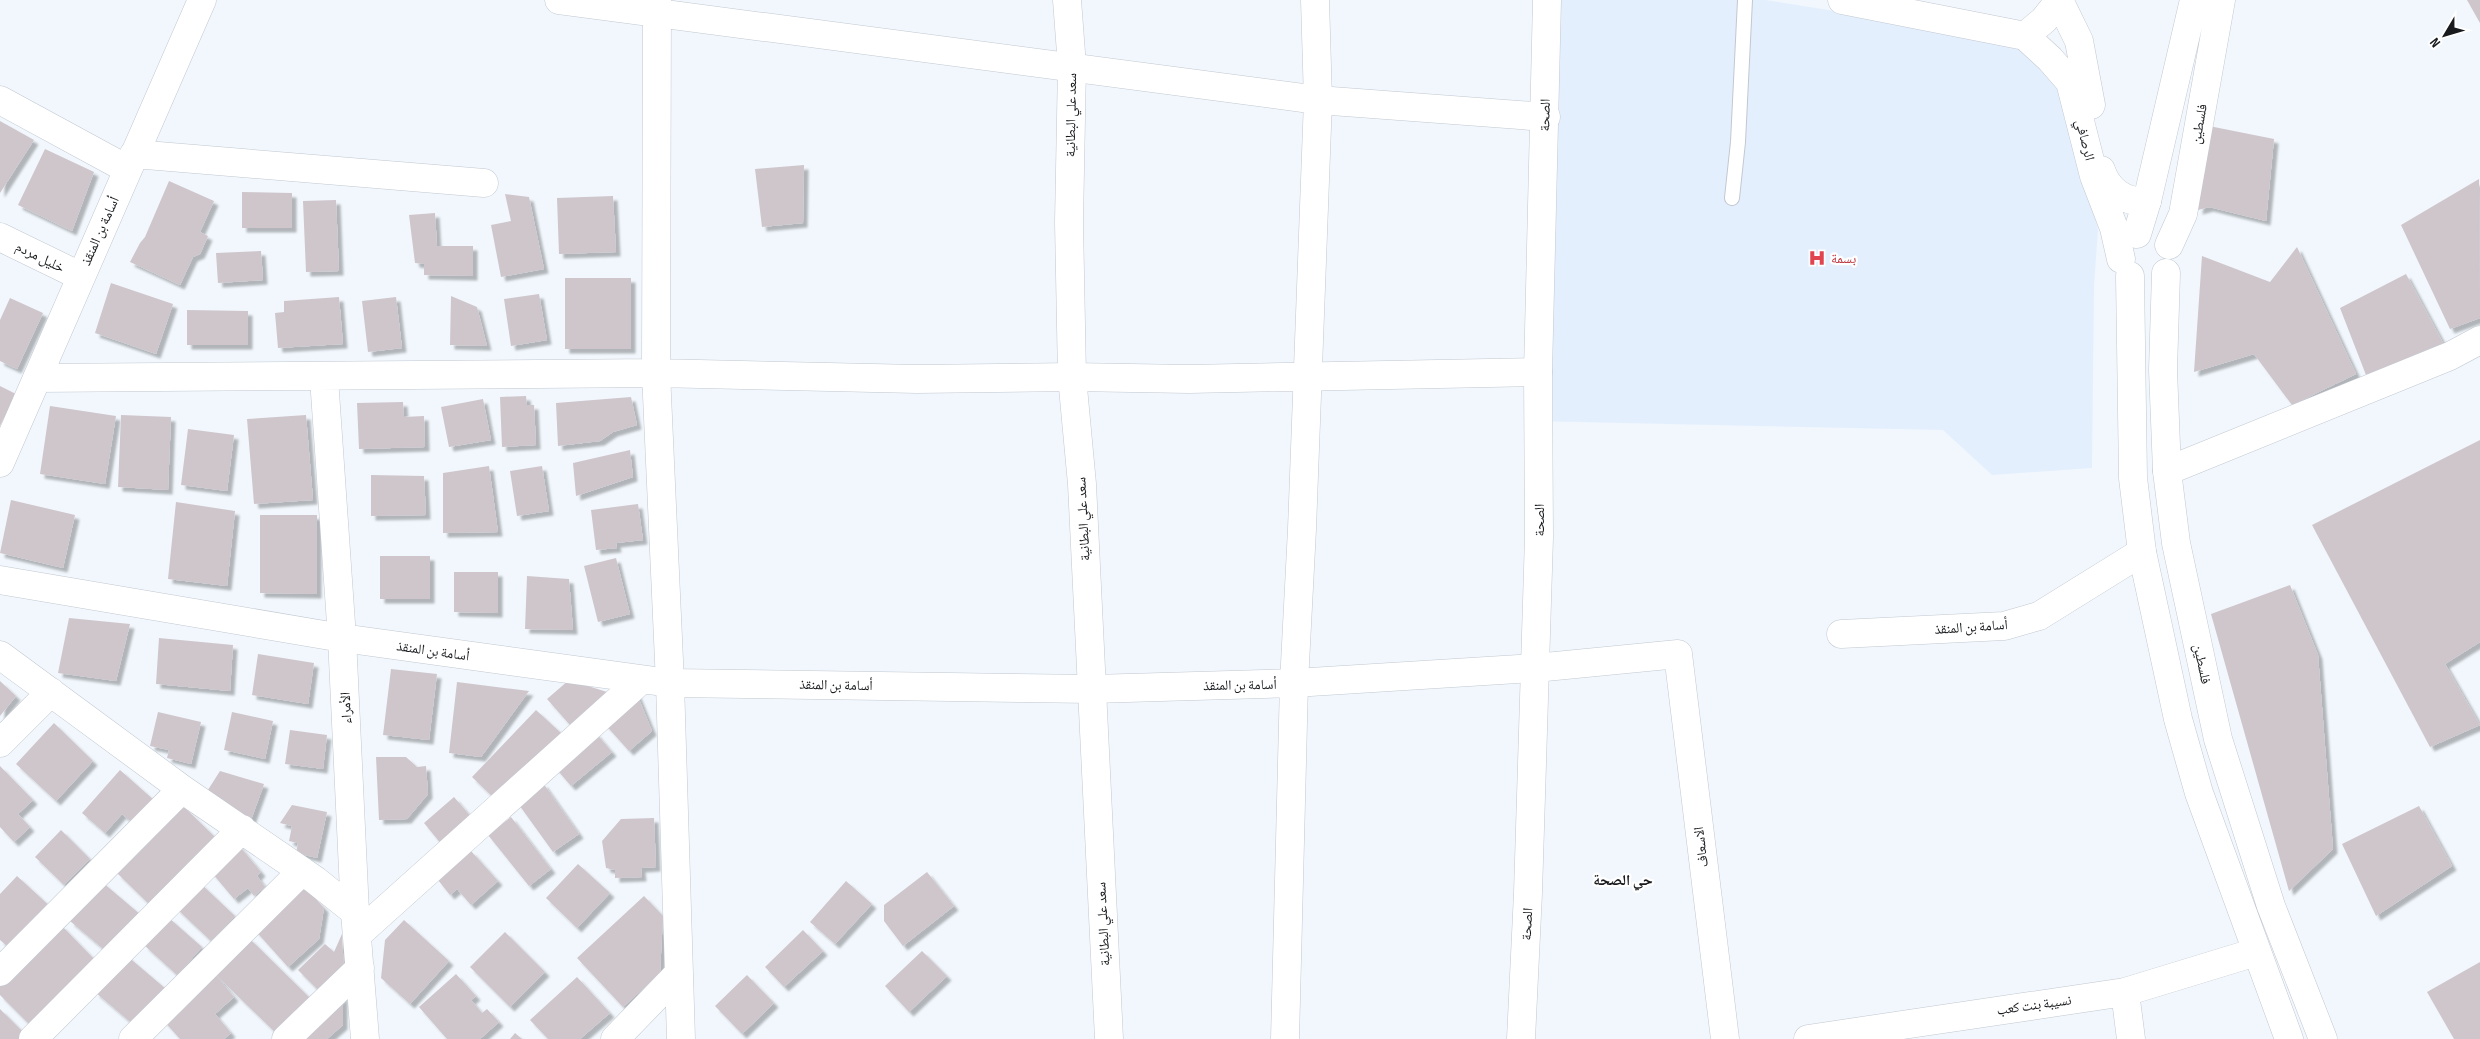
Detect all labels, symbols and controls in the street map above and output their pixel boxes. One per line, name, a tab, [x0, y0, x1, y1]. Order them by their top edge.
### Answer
north arrow	[2420, 10, 2470, 60]
text: N	[2426, 35, 2444, 51]
street label: سعد علي البطانية	[1062, 73, 1083, 157]
street label: الصحة	[1536, 98, 1554, 132]
street label: فلسطين	[2187, 102, 2211, 145]
street label: الرصافي	[2069, 118, 2098, 163]
street label: أسامة بن المنقذ	[77, 194, 123, 268]
street label: خليل مردم	[12, 238, 67, 277]
hospital icon: بسمة	[1807, 248, 1827, 268]
place label: بسمة	[1831, 250, 1856, 267]
street label: سعد علي البطانية	[1072, 476, 1096, 561]
street label: الصحة	[1531, 504, 1548, 536]
street label: أسامة بن المنقذ	[1934, 616, 2008, 638]
street label: أسامة بن المنقذ	[395, 637, 471, 665]
street label: فلسطين	[2189, 642, 2215, 686]
street label: أسامة بن المنقذ	[799, 676, 873, 694]
street label: أسامة بن المنقذ	[1203, 676, 1277, 694]
street label: الأمراء	[337, 692, 355, 724]
street label: الاسعاف	[1690, 826, 1712, 868]
district label: حي الصحة	[1593, 871, 1653, 891]
street label: سعد علي البطانية	[1092, 881, 1116, 966]
street label: الصحة	[1518, 907, 1536, 941]
street label: نسيبة بنت كعب	[1995, 991, 2073, 1019]

